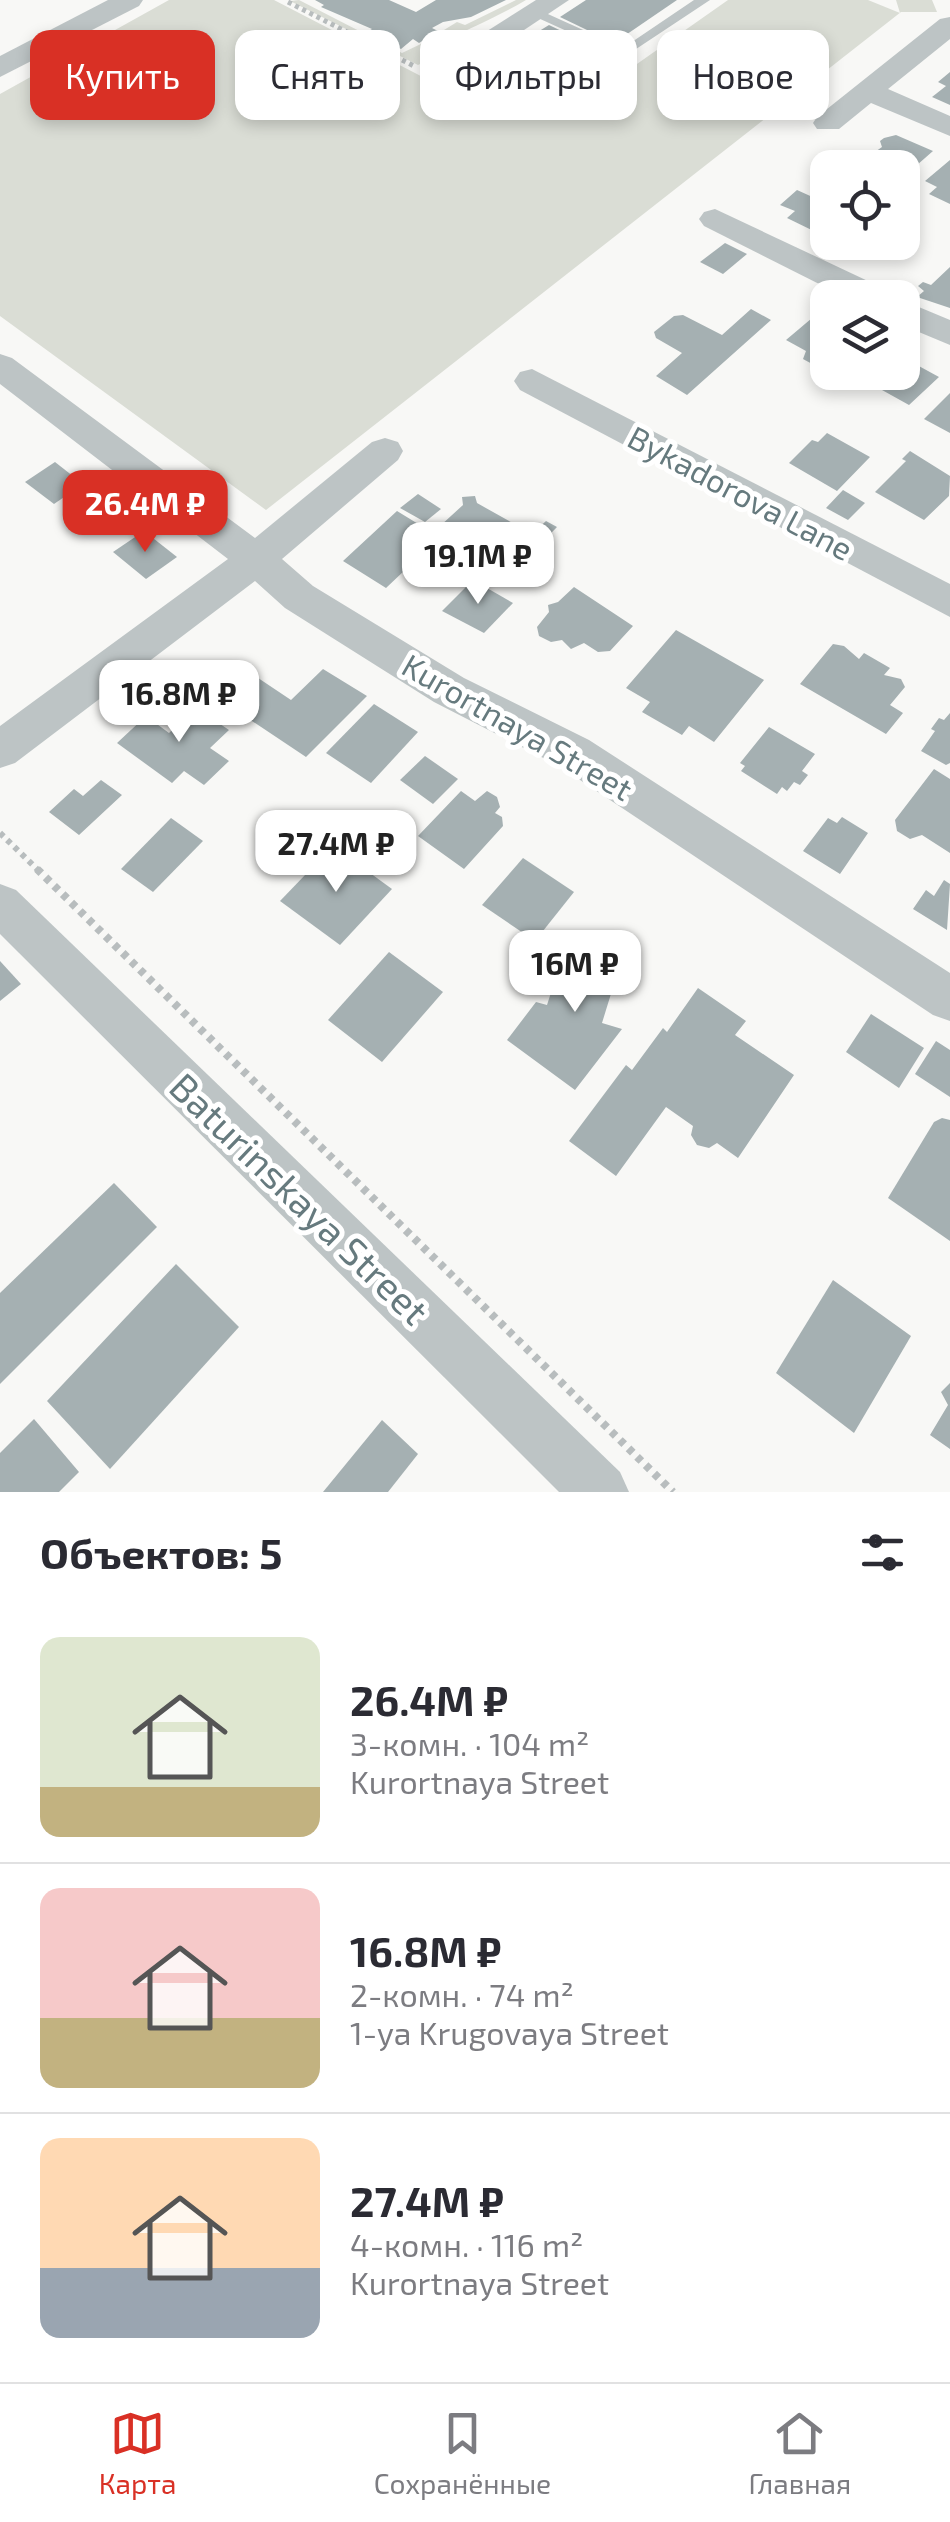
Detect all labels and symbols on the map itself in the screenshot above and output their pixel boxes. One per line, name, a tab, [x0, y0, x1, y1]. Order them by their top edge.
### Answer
street label: Bykadorova Lane	[622, 417, 860, 567]
pin: 26.4M ₽	[53, 470, 237, 555]
pin: 19.1M ₽	[386, 522, 570, 607]
street label: Kurortnaya Street	[396, 645, 640, 807]
pin: 16.8M ₽	[87, 660, 271, 745]
pin: 27.4M ₽	[244, 810, 428, 895]
pin: 16M ₽	[505, 930, 645, 1015]
street label: Baturinskaya Street	[161, 1063, 439, 1333]

